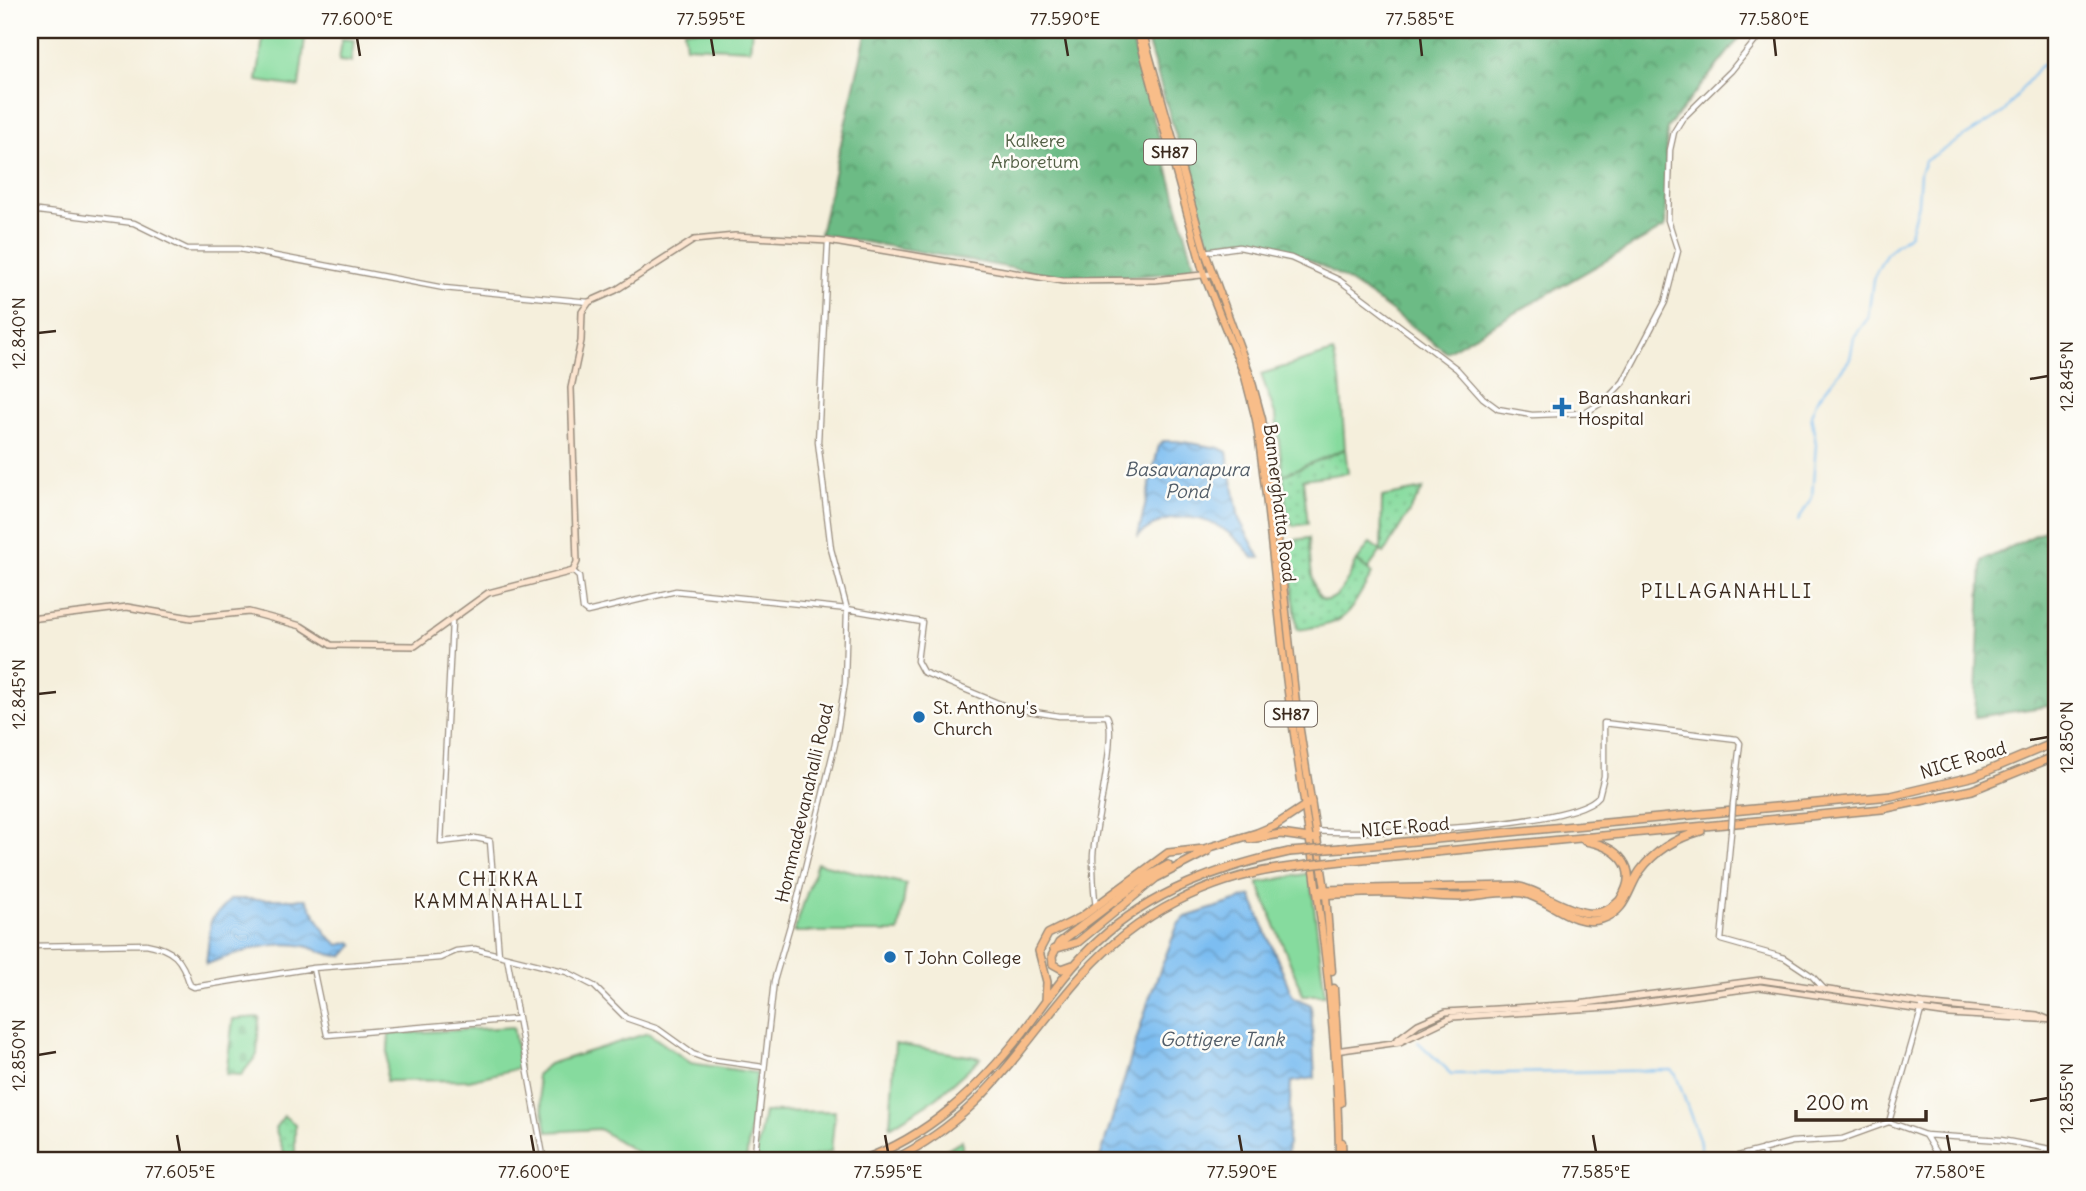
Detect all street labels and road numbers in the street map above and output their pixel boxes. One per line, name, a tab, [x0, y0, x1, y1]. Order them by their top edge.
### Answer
road number: SH87	[1144, 140, 1196, 164]
street label: Bannerghatta Road	[1259, 423, 1301, 584]
street label: Hommadevanahalli Road	[770, 701, 838, 905]
road number: SH87	[1265, 702, 1317, 726]
street label: NICE Road	[1917, 736, 2009, 784]
street label: NICE Road	[1360, 812, 1451, 842]

